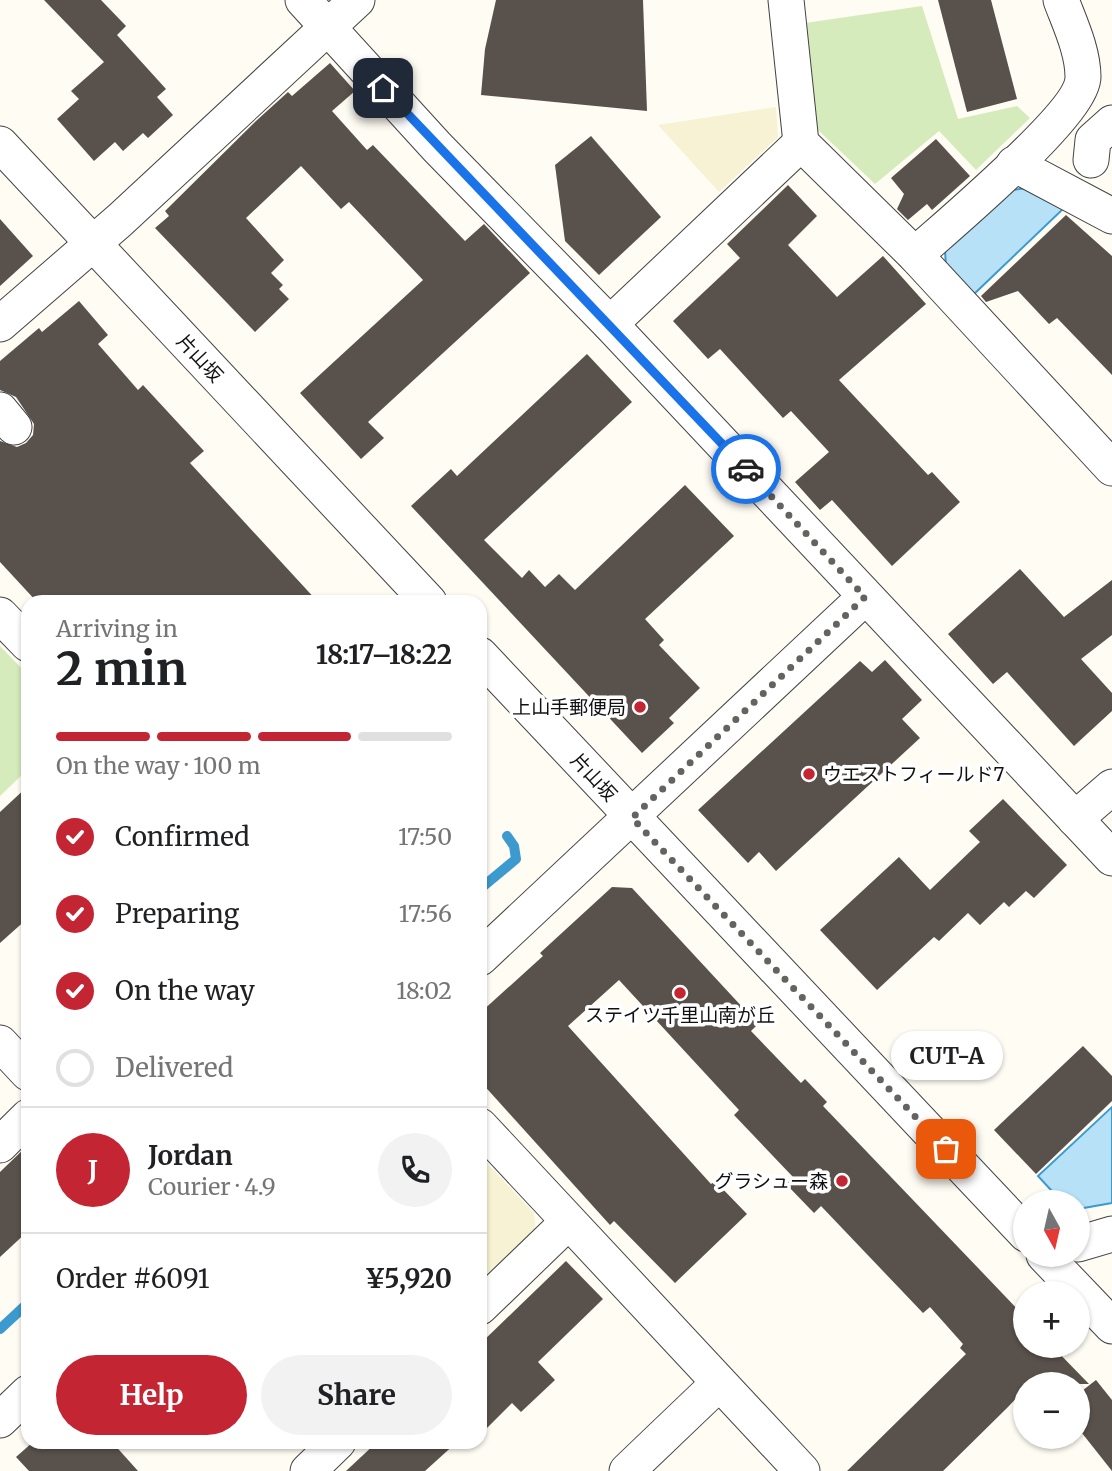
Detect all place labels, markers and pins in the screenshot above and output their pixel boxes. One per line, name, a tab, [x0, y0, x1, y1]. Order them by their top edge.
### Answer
pin	[353, 58, 413, 118]
place label: 上山手郵便局	[512, 695, 626, 719]
marker: 上山手郵便局	[632, 699, 648, 715]
place label: ウエストフィールド7	[823, 762, 1005, 786]
marker: ウエストフィールド7	[801, 766, 817, 782]
marker: ステイツ千里山南が丘	[672, 985, 688, 1001]
place label: ステイツ千里山南が丘	[585, 1003, 775, 1027]
callout: CUT-A	[890, 1030, 1002, 1079]
pin	[916, 1119, 976, 1179]
place label: グラシュー森	[714, 1169, 828, 1193]
marker: グラシュー森	[834, 1173, 850, 1189]

